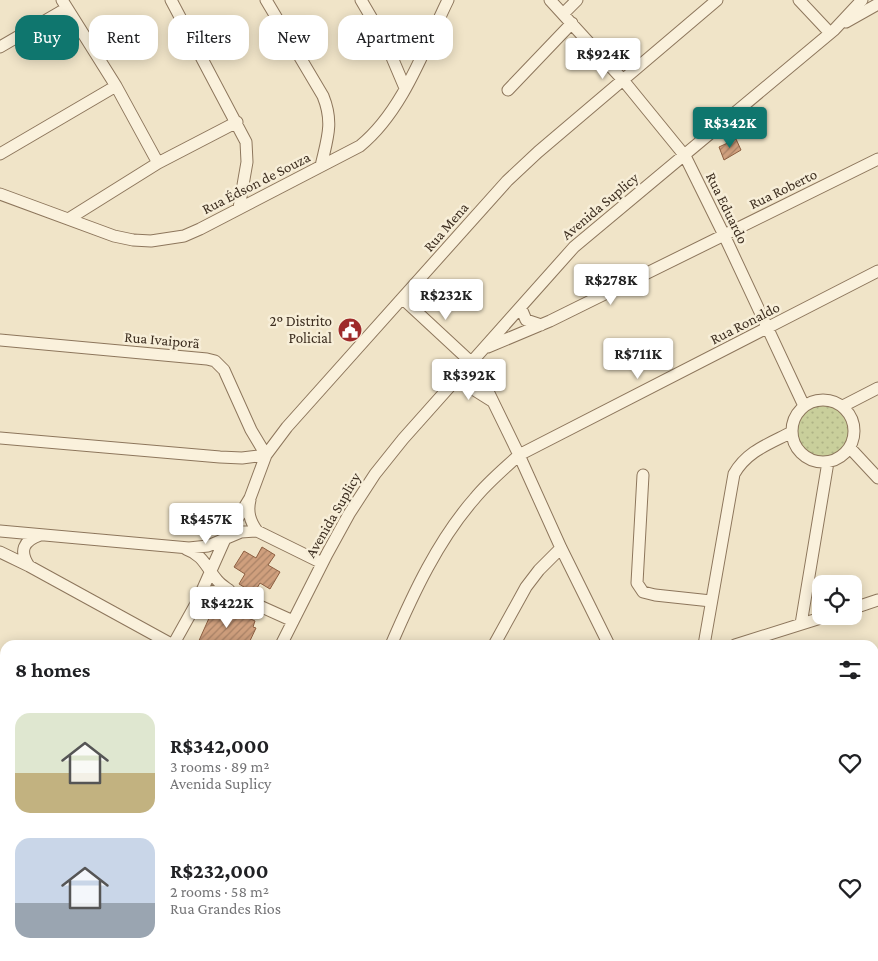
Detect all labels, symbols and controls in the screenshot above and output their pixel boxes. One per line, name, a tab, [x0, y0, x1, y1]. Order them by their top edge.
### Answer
chip: Buy	[15, 15, 79, 60]
chip: Rent	[89, 15, 158, 60]
chip: Filters	[168, 15, 249, 60]
chip: New	[259, 15, 328, 60]
chip: Apartment	[338, 15, 453, 60]
pin: R$924K	[562, 38, 644, 80]
text: R$924K	[576, 45, 630, 62]
pin: R$342K	[689, 106, 771, 149]
text: R$342K	[704, 114, 756, 131]
street label: Rua Édson de Souza	[199, 149, 313, 217]
street label: Rua Roberto	[747, 166, 819, 212]
street label: Avenida Suplicy	[558, 169, 642, 243]
street label: Rua Eduardo	[703, 170, 751, 246]
street label: Rua Mena	[420, 199, 472, 255]
pin: R$278K	[570, 264, 652, 306]
text: R$278K	[585, 271, 637, 288]
pin: R$232K	[405, 278, 487, 321]
text: R$232K	[420, 286, 472, 303]
street label: Rua Ronaldo	[708, 299, 782, 347]
place label: 2º Distrito Policial	[270, 313, 332, 346]
public building icon: 2º Distrito Policial	[337, 317, 363, 343]
street label: Rua Ivaiporã	[124, 329, 200, 352]
pin: R$711K	[597, 338, 679, 380]
text: R$711K	[614, 345, 662, 362]
pin: R$392K	[428, 358, 510, 401]
text: R$392K	[443, 366, 495, 383]
street label: Avenida Suplicy	[302, 470, 365, 561]
pin: R$457K	[165, 502, 247, 545]
text: R$457K	[180, 510, 232, 527]
map controls	[812, 575, 862, 625]
button: locate	[812, 575, 862, 625]
pin: R$422K	[186, 586, 268, 629]
text: R$422K	[201, 594, 253, 611]
icon: filters	[836, 656, 864, 684]
text: 8 homes	[15, 658, 90, 682]
icon: home	[55, 733, 115, 793]
text: R$342,000	[170, 734, 269, 758]
icon: heart	[836, 749, 864, 777]
text: 3 rooms · 89 m²	[170, 758, 269, 775]
text: Avenida Suplicy	[170, 775, 271, 792]
icon: home	[55, 858, 115, 918]
text: R$232,000	[170, 859, 269, 883]
icon: heart	[836, 874, 864, 902]
text: 2 rooms · 58 m²	[170, 883, 269, 900]
text: Rua Grandes Rios	[170, 900, 281, 917]

